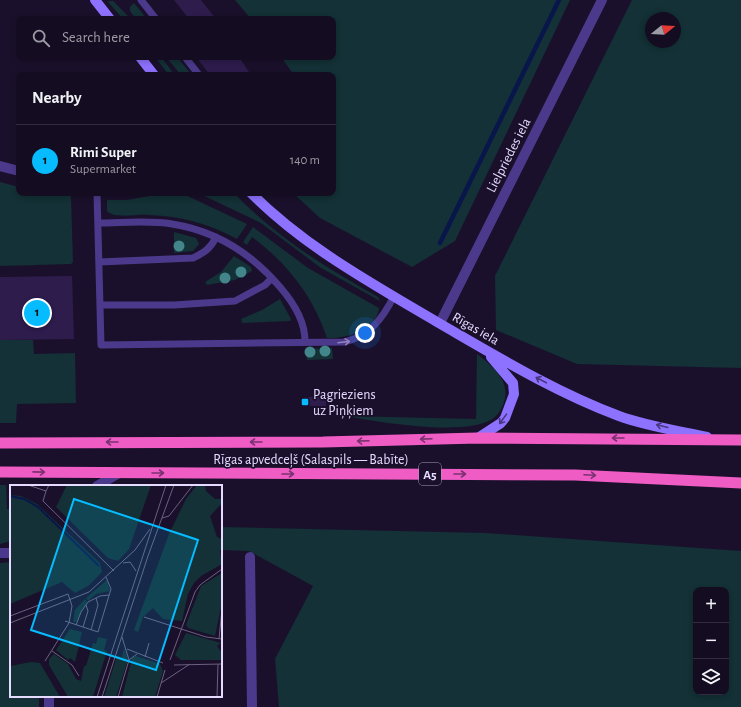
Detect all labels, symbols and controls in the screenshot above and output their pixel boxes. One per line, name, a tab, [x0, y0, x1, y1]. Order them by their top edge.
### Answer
north arrow	[645, 12, 681, 48]
search box	[16, 16, 336, 60]
icon: search	[30, 27, 52, 49]
text: Search here	[62, 30, 130, 45]
text: Nearby	[32, 89, 82, 106]
street label: Lielpriedes iela	[484, 116, 534, 195]
text: Rimi Super	[70, 145, 136, 160]
text: 1	[43, 154, 47, 167]
text: 140 m	[290, 154, 320, 167]
text: Supermarket	[70, 163, 136, 176]
pin: 1	[24, 298, 50, 328]
street label: Rīgas iela	[450, 310, 502, 348]
your location	[355, 323, 375, 343]
one-way arrow	[337, 338, 350, 346]
one-way arrow	[535, 375, 547, 383]
place label: Pagrieziens uz Piņķiem	[313, 388, 376, 419]
marker: Pagrieziens uz Piņķiem	[300, 397, 310, 407]
one-way arrow	[499, 414, 507, 425]
one-way arrow	[655, 422, 668, 430]
one-way arrow	[612, 434, 625, 442]
one-way arrow	[420, 436, 433, 443]
one-way arrow	[357, 437, 370, 445]
one-way arrow	[106, 438, 119, 446]
one-way arrow	[250, 438, 263, 446]
street label: Rīgas apvedceļš (Salaspils — Babīte)	[213, 453, 409, 468]
road number: A5	[419, 463, 441, 485]
one-way arrow	[32, 468, 45, 476]
one-way arrow	[151, 469, 164, 477]
one-way arrow	[281, 470, 294, 478]
one-way arrow	[453, 470, 466, 478]
one-way arrow	[583, 472, 596, 479]
inset map	[10, 485, 222, 697]
map controls	[693, 587, 729, 695]
button: +	[693, 587, 729, 623]
button: −	[693, 623, 729, 659]
button: layers	[693, 659, 729, 695]

